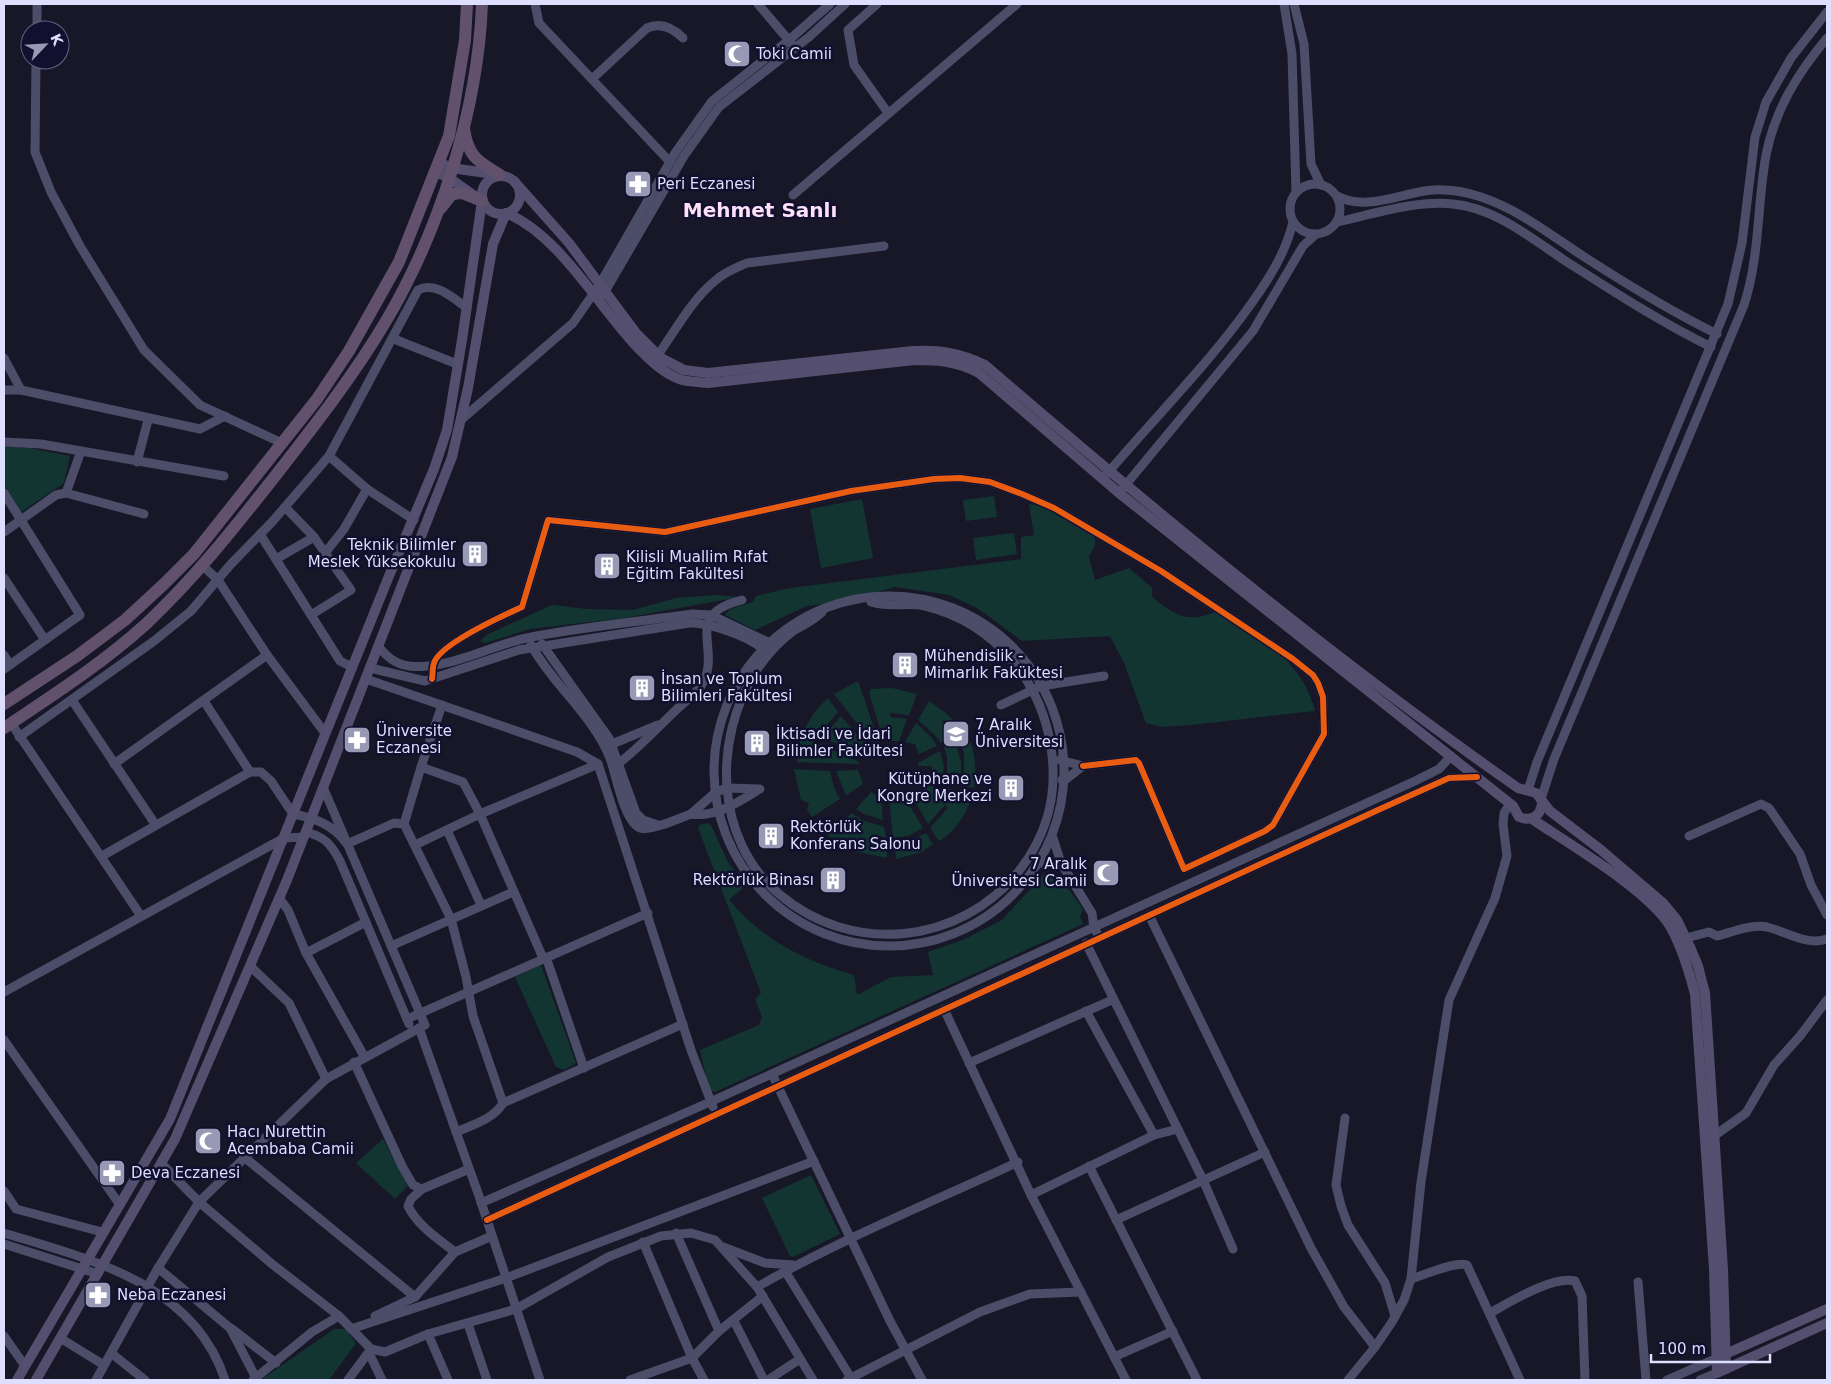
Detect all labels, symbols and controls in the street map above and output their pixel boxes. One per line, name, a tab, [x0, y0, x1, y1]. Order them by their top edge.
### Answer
north arrow	[20, 20, 70, 70]
text: K	[47, 31, 67, 49]
mosque icon: Toki Camii	[722, 39, 752, 69]
place label: Toki Camii	[755, 45, 832, 63]
pharmacy icon: Peri Eczanesi	[623, 169, 653, 199]
place label: Peri Eczanesi	[657, 175, 755, 193]
district label: Mehmet Sanlı	[683, 198, 837, 222]
place label: Teknik Bilimler Meslek Yüksekokulu	[308, 536, 457, 571]
building icon: Teknik Bilimler Meslek Yüksekokulu	[460, 539, 490, 569]
place label: Kilisli Muallim Rıfat Eğitim Fakültesi	[626, 548, 768, 583]
building icon: Kilisli Muallim Rıfat Eğitim Fakültesi	[592, 551, 622, 581]
place label: Mühendislik - Mimarlık Faküktesi	[924, 647, 1063, 682]
building icon: Mühendislik - Mimarlık Faküktesi	[890, 650, 920, 680]
place label: İnsan ve Toplum Bilimleri Fakültesi	[661, 669, 792, 705]
building icon: İnsan ve Toplum Bilimleri Fakültesi	[627, 673, 657, 703]
place label: 7 Aralık Üniversitesi	[975, 716, 1063, 751]
school or university icon: 7 Aralık Üniversitesi	[941, 719, 971, 749]
place label: Üniversite Eczanesi	[376, 721, 452, 757]
place label: İktisadi ve İdari Bilimler Fakültesi	[776, 724, 903, 760]
pharmacy icon: Üniversite Eczanesi	[342, 725, 372, 755]
building icon: İktisadi ve İdari Bilimler Fakültesi	[742, 728, 772, 758]
place label: Kütüphane ve Kongre Merkezi	[877, 770, 992, 805]
building icon: Kütüphane ve Kongre Merkezi	[996, 773, 1026, 803]
place label: Rektörlük Konferans Salonu	[790, 818, 921, 853]
building icon: Rektörlük Konferans Salonu	[756, 821, 786, 851]
place label: 7 Aralık Üniversitesi Camii	[952, 855, 1087, 890]
mosque icon: 7 Aralık Üniversitesi Camii	[1091, 858, 1121, 888]
building icon: Rektörlük Binası	[818, 865, 848, 895]
place label: Rektörlük Binası	[693, 871, 814, 889]
place label: Hacı Nurettin Acembaba Camii	[227, 1123, 354, 1158]
mosque icon: Hacı Nurettin Acembaba Camii	[193, 1126, 223, 1156]
pharmacy icon: Deva Eczanesi	[97, 1158, 127, 1188]
place label: Deva Eczanesi	[131, 1164, 240, 1182]
pharmacy icon: Neba Eczanesi	[83, 1280, 113, 1310]
place label: Neba Eczanesi	[117, 1286, 226, 1304]
scale bar	[1651, 1332, 1770, 1364]
text: 100 m	[1658, 1340, 1706, 1358]

